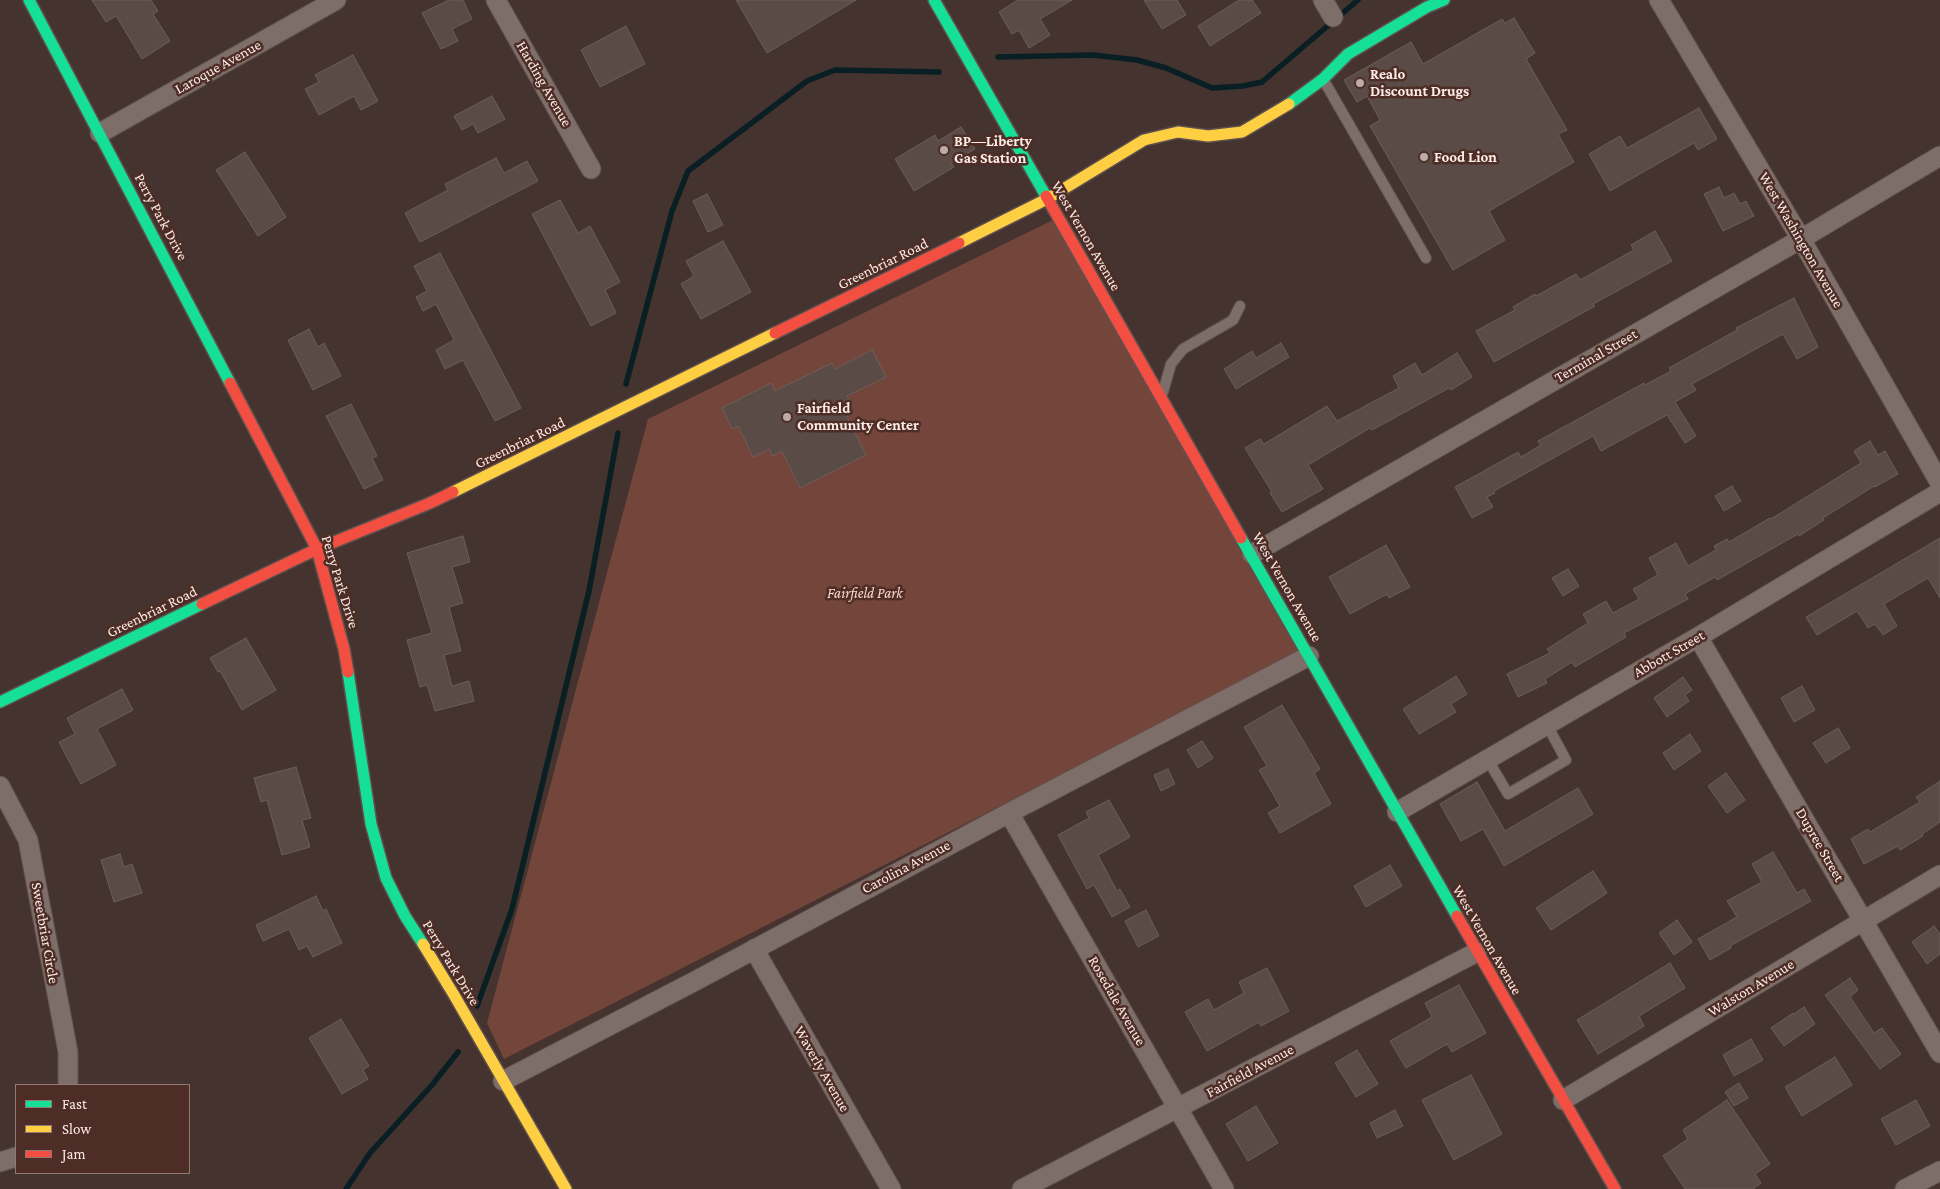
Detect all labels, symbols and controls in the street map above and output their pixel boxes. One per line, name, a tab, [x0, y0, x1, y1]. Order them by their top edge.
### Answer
street label: Laroque Avenue	[172, 36, 264, 98]
street label: Harding Avenue	[512, 38, 576, 130]
place label: Realo Discount Drugs	[1370, 65, 1469, 100]
marker: Realo Discount Drugs	[1354, 77, 1366, 89]
place label: BP—Liberty Gas Station	[954, 132, 1032, 167]
marker: BP—Liberty Gas Station	[938, 144, 950, 156]
place label: Food Lion	[1434, 148, 1497, 166]
marker: Food Lion	[1418, 151, 1430, 163]
street label: West Washington Avenue	[1755, 169, 1847, 311]
street label: Perry Park Drive	[130, 170, 192, 264]
street label: West Vernon Avenue	[1047, 178, 1125, 294]
street label: Greenbriar Road	[835, 234, 931, 294]
street label: Terminal Street	[1552, 325, 1640, 387]
place label: Fairfield Community Center	[797, 399, 919, 434]
marker: Fairfield Community Center	[781, 411, 793, 423]
street label: Greenbriar Road	[472, 413, 568, 473]
street label: West Vernon Avenue	[1248, 529, 1326, 645]
street label: Perry Park Drive	[317, 533, 363, 631]
street label: Greenbriar Road	[104, 582, 200, 642]
park label: Fairfield Park	[827, 584, 903, 602]
street label: Abbott Street	[1630, 626, 1708, 682]
street label: Dupree Street	[1792, 805, 1848, 885]
street label: Carolina Avenue	[858, 836, 954, 898]
street label: Sweetbriar Circle	[27, 881, 63, 985]
street label: West Vernon Avenue	[1448, 882, 1526, 998]
street label: Perry Park Drive	[418, 917, 484, 1009]
street label: Rosedale Avenue	[1084, 953, 1150, 1049]
street label: Walston Avenue	[1705, 955, 1797, 1021]
street label: Waverly Avenue	[790, 1023, 854, 1115]
street label: Fairfield Avenue	[1203, 1040, 1297, 1102]
legend	[15, 1084, 190, 1174]
text: Fast	[62, 1096, 87, 1112]
text: Slow	[62, 1121, 91, 1137]
text: Jam	[62, 1146, 85, 1162]

